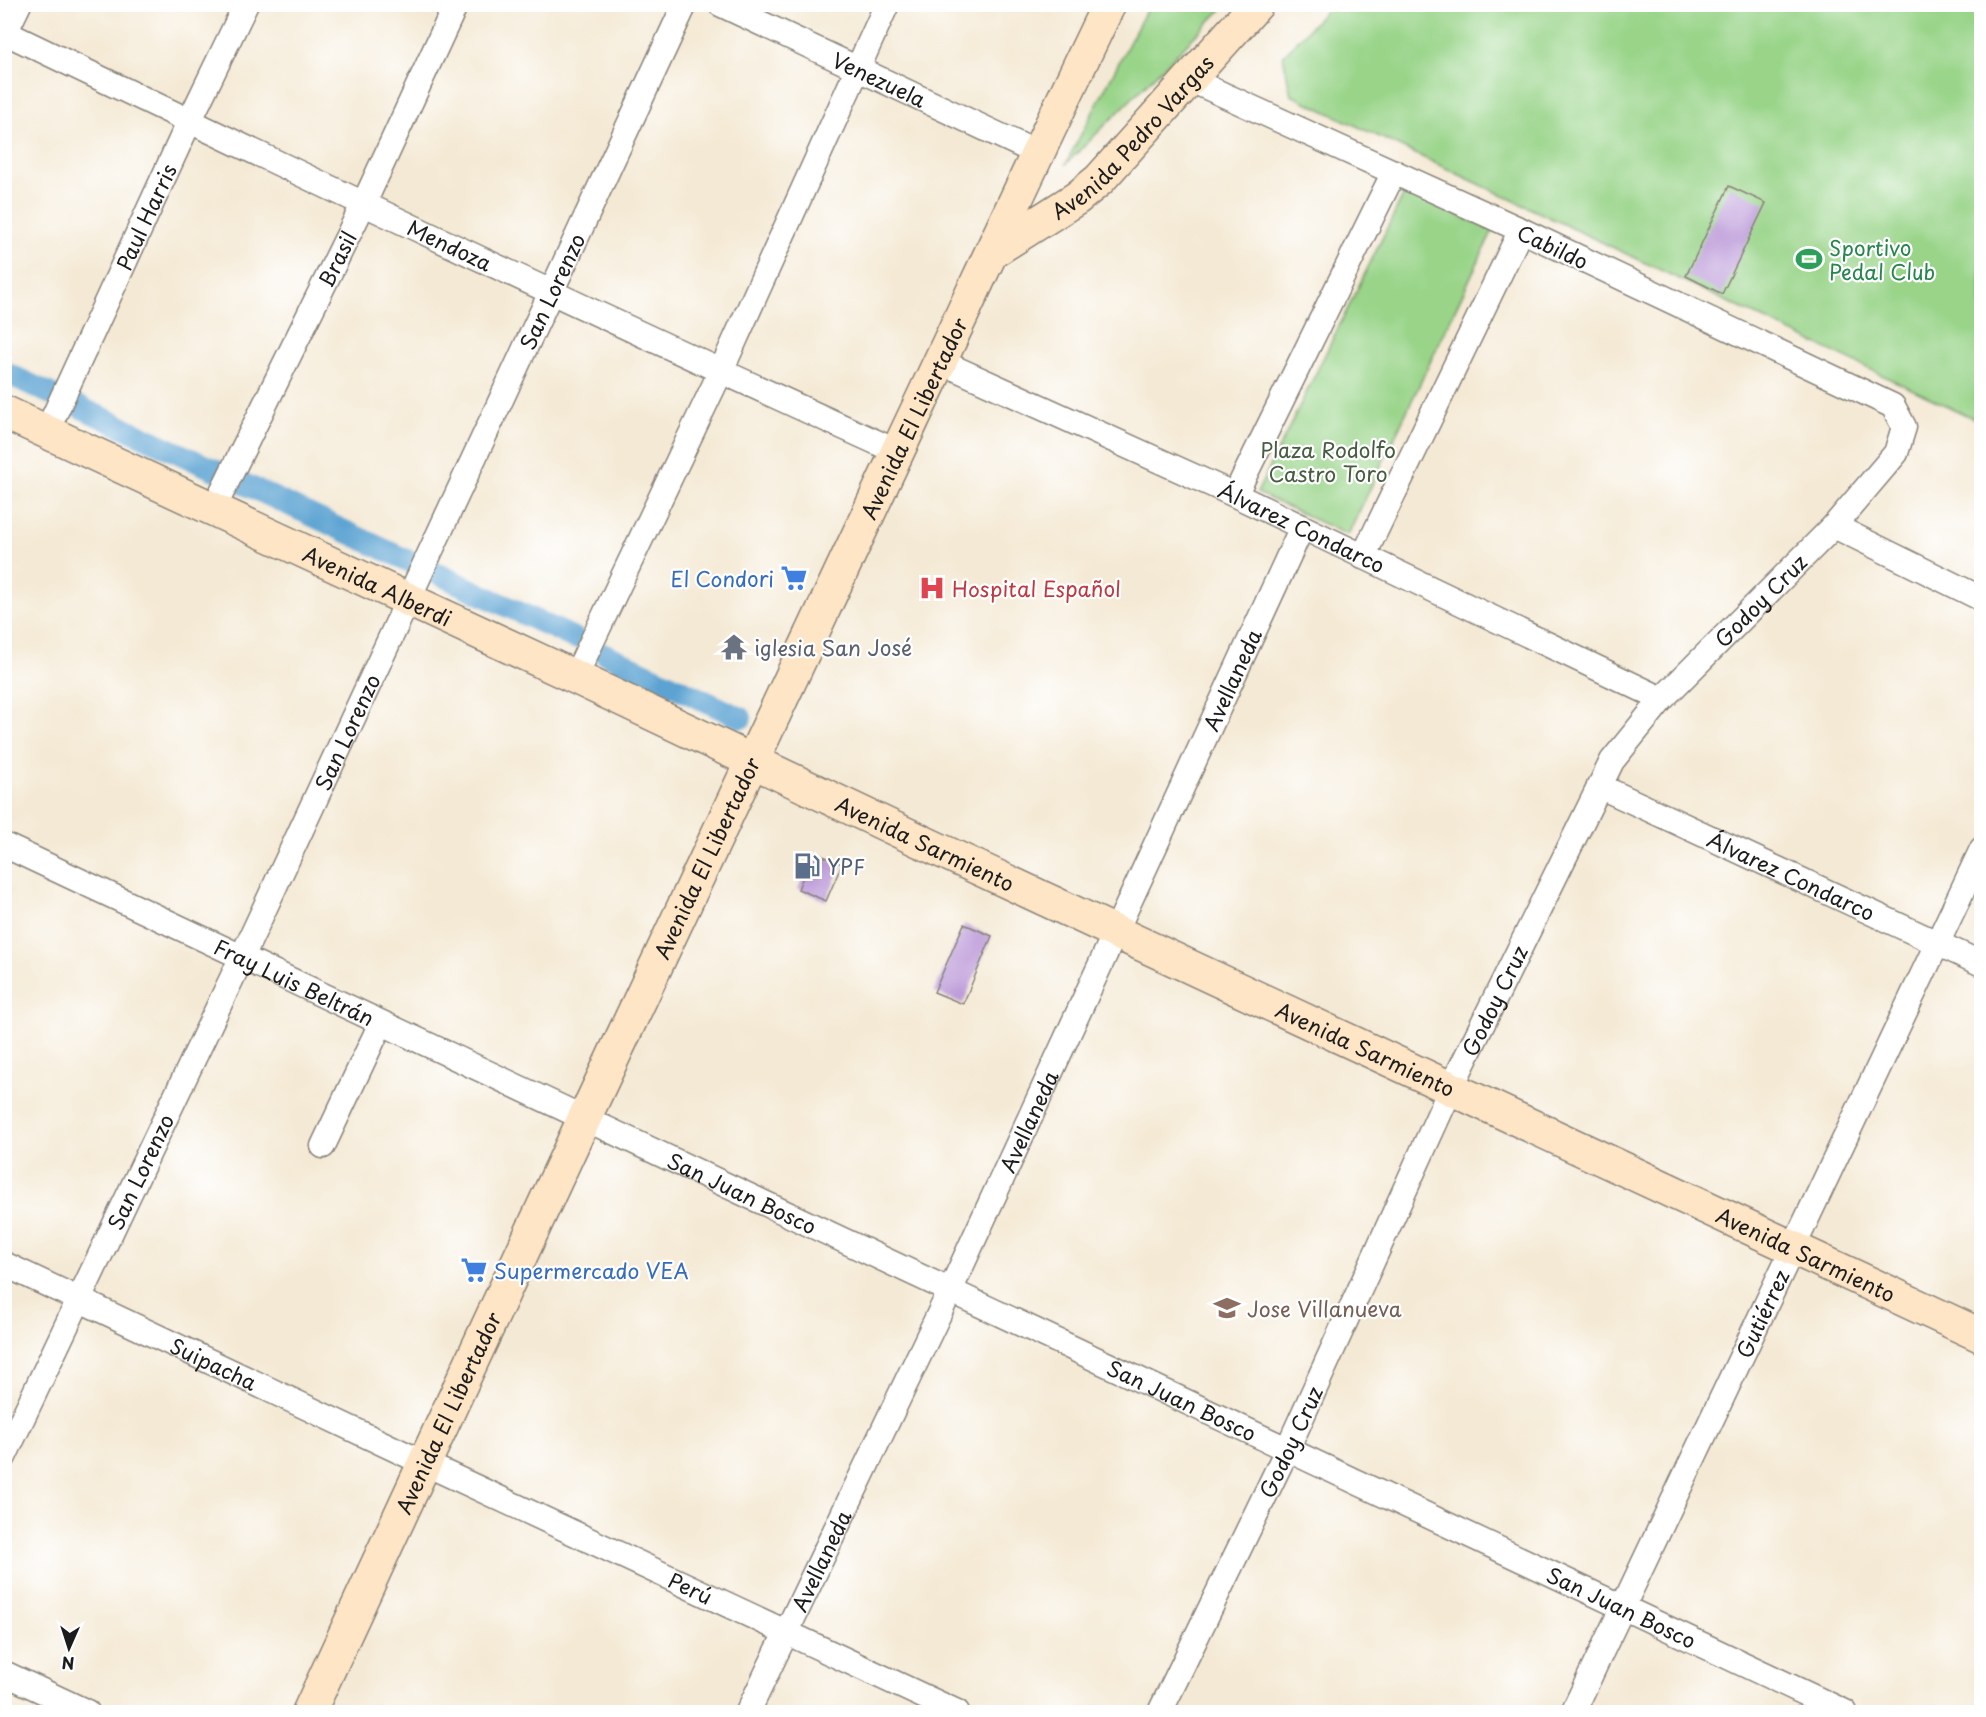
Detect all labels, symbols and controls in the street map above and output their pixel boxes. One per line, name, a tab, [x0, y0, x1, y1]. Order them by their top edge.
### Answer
street label: Venezuela	[827, 43, 931, 115]
street label: Avenida Pedro Vargas	[1045, 47, 1221, 227]
street label: Paul Harris	[107, 158, 184, 275]
street label: Mendoza	[402, 211, 498, 278]
street label: Cabildo	[1512, 216, 1594, 276]
street label: Brasil	[309, 225, 364, 292]
street label: San Lorenzo	[511, 228, 592, 355]
place label: Sportivo Pedal Club	[1829, 231, 1935, 287]
sports icon: Sportivo Pedal Club	[1794, 244, 1824, 274]
street label: Avenida El Libertador	[852, 311, 975, 524]
park label: Plaza Rodolfo Castro Toro	[1260, 433, 1396, 489]
street label: Álvarez Condarco	[1213, 474, 1391, 580]
street label: Avenida Alberdi	[298, 537, 457, 634]
street label: Godoy Cruz	[1707, 546, 1814, 654]
place label: El Condori	[670, 562, 774, 594]
supermarket icon: El Condori	[779, 563, 809, 593]
place label: Hospital Español	[952, 572, 1121, 604]
hospital icon: Hospital Español	[917, 573, 947, 603]
street label: Avellaneda	[1194, 623, 1269, 736]
place label: iglesia San José	[754, 631, 912, 663]
temple icon: iglesia San José	[719, 632, 749, 662]
street label: San Lorenzo	[306, 668, 388, 795]
street label: Avenida El Libertador	[645, 751, 767, 964]
street label: Avenida Sarmiento	[830, 787, 1020, 899]
street label: Álvarez Condarco	[1702, 823, 1880, 928]
place label: YPF	[827, 850, 865, 882]
fuel station icon: YPF	[792, 851, 822, 881]
street label: Fray Luis Beltrán	[209, 930, 380, 1033]
street label: Godoy Cruz	[1453, 940, 1535, 1061]
street label: Avenida Sarmiento	[1271, 993, 1460, 1104]
street label: Avellaneda	[991, 1065, 1066, 1177]
street label: San Lorenzo	[98, 1108, 181, 1235]
street label: San Juan Bosco	[662, 1144, 822, 1242]
street label: Avenida Sarmiento	[1711, 1198, 1901, 1309]
place label: Supermercado VEA	[494, 1254, 689, 1286]
supermarket icon: Supermercado VEA	[459, 1255, 489, 1285]
street label: Gutiérrez	[1727, 1264, 1797, 1363]
place label: Jose Villanueva	[1247, 1292, 1402, 1324]
school or university icon: Jose Villanueva	[1212, 1293, 1242, 1323]
street label: Avenida El Libertador	[387, 1306, 508, 1519]
street label: Suipacha	[165, 1329, 262, 1398]
street label: San Juan Bosco	[1102, 1351, 1262, 1449]
street label: Godoy Cruz	[1250, 1381, 1330, 1503]
street label: Avellaneda	[783, 1504, 859, 1617]
street label: San Juan Bosco	[1542, 1558, 1702, 1656]
street label: Perú	[663, 1563, 718, 1612]
north arrow	[39, 1618, 99, 1678]
text: N	[61, 1652, 75, 1676]

